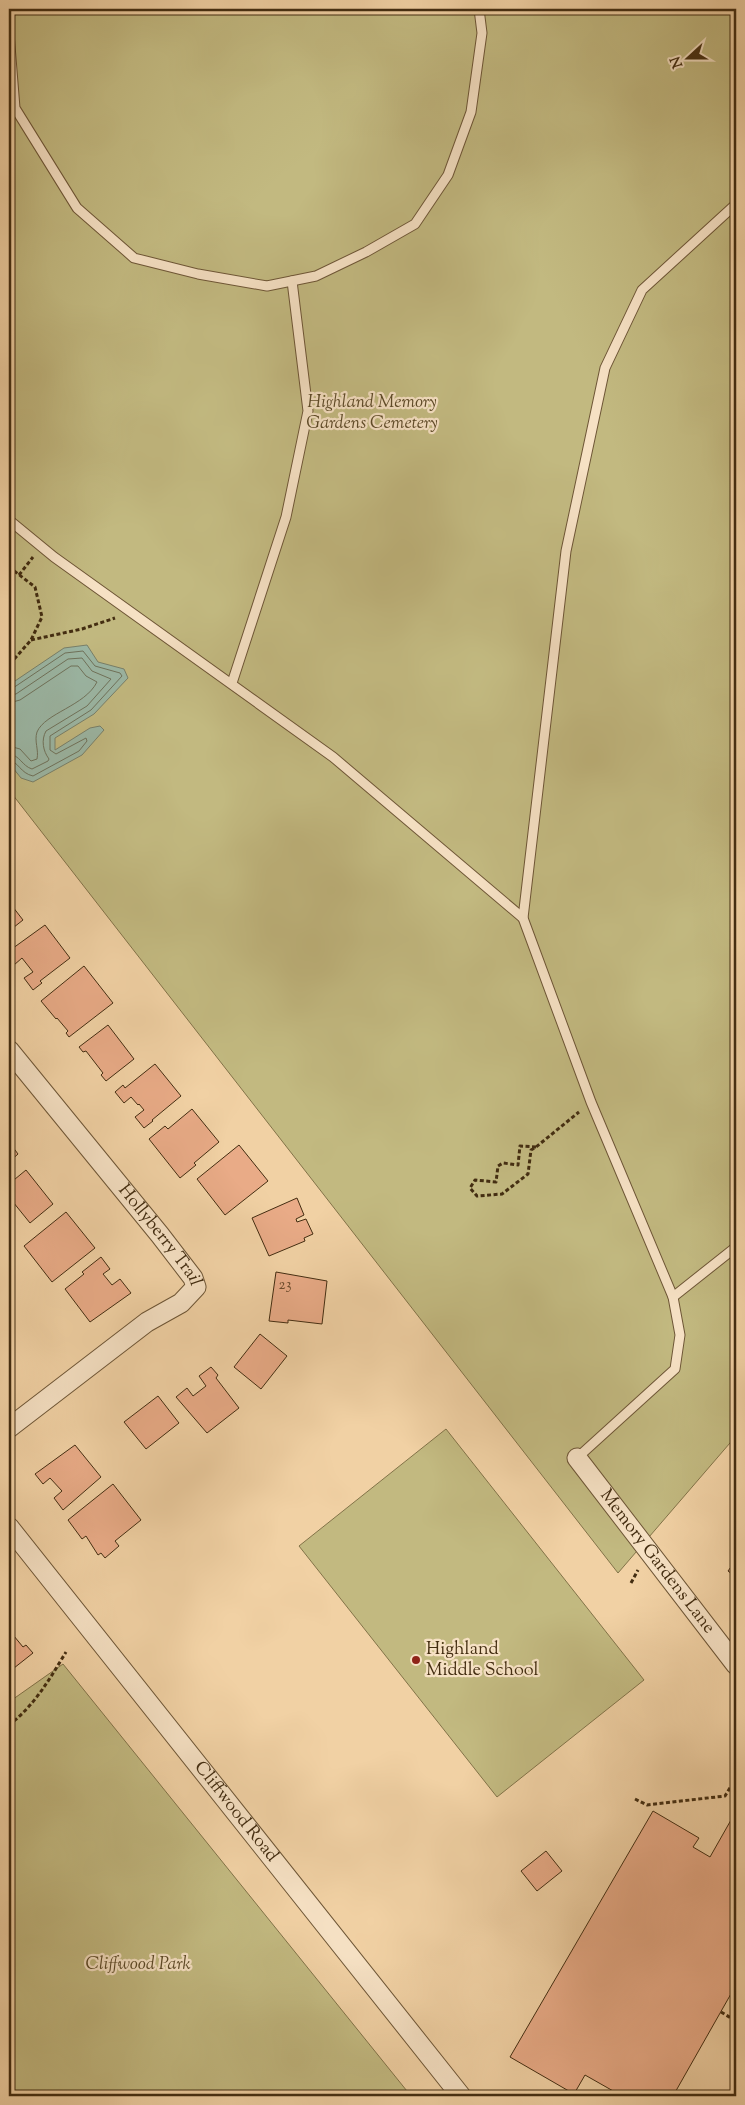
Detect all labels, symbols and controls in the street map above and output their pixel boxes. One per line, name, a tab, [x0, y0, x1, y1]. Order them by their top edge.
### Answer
north arrow	[662, 32, 712, 82]
text: N	[666, 53, 689, 71]
park label: Highland Memory Gardens Cemetery	[306, 390, 438, 437]
street label: Hollyberry Trail	[111, 1179, 208, 1289]
house number: 23	[278, 1275, 292, 1296]
street label: Memory Gardens Lane	[593, 1484, 721, 1640]
place label: Highland Middle School	[426, 1637, 539, 1684]
marker: Highland Middle School	[410, 1654, 422, 1666]
street label: Cliffwood Road	[187, 1756, 284, 1868]
park label: Cliffwood Park	[85, 1952, 191, 1978]

